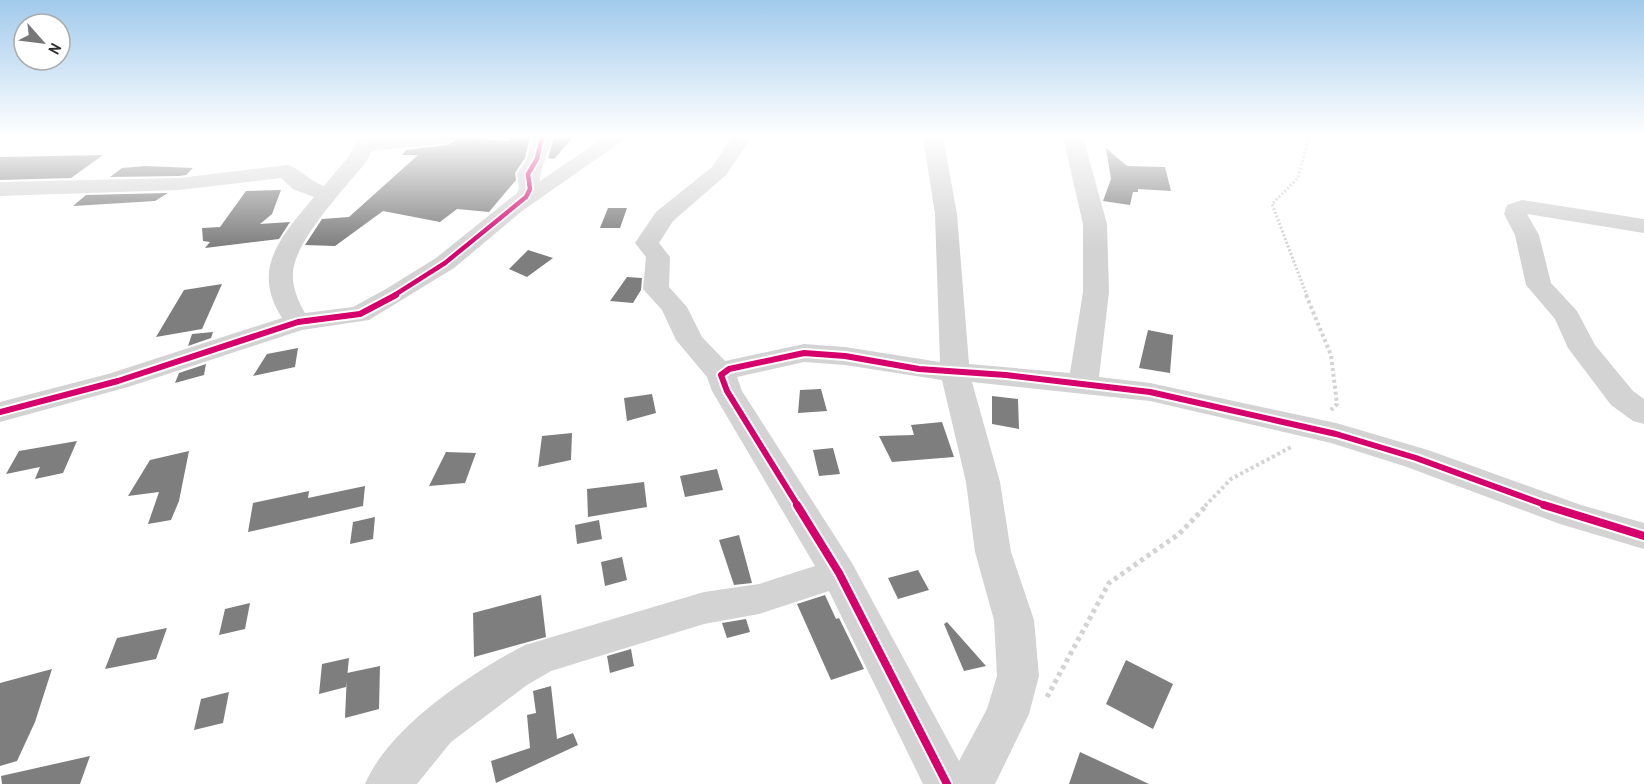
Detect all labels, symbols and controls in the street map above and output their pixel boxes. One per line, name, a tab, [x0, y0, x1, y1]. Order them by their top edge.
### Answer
north arrow	[12, 12, 72, 72]
text: N	[43, 40, 67, 58]

